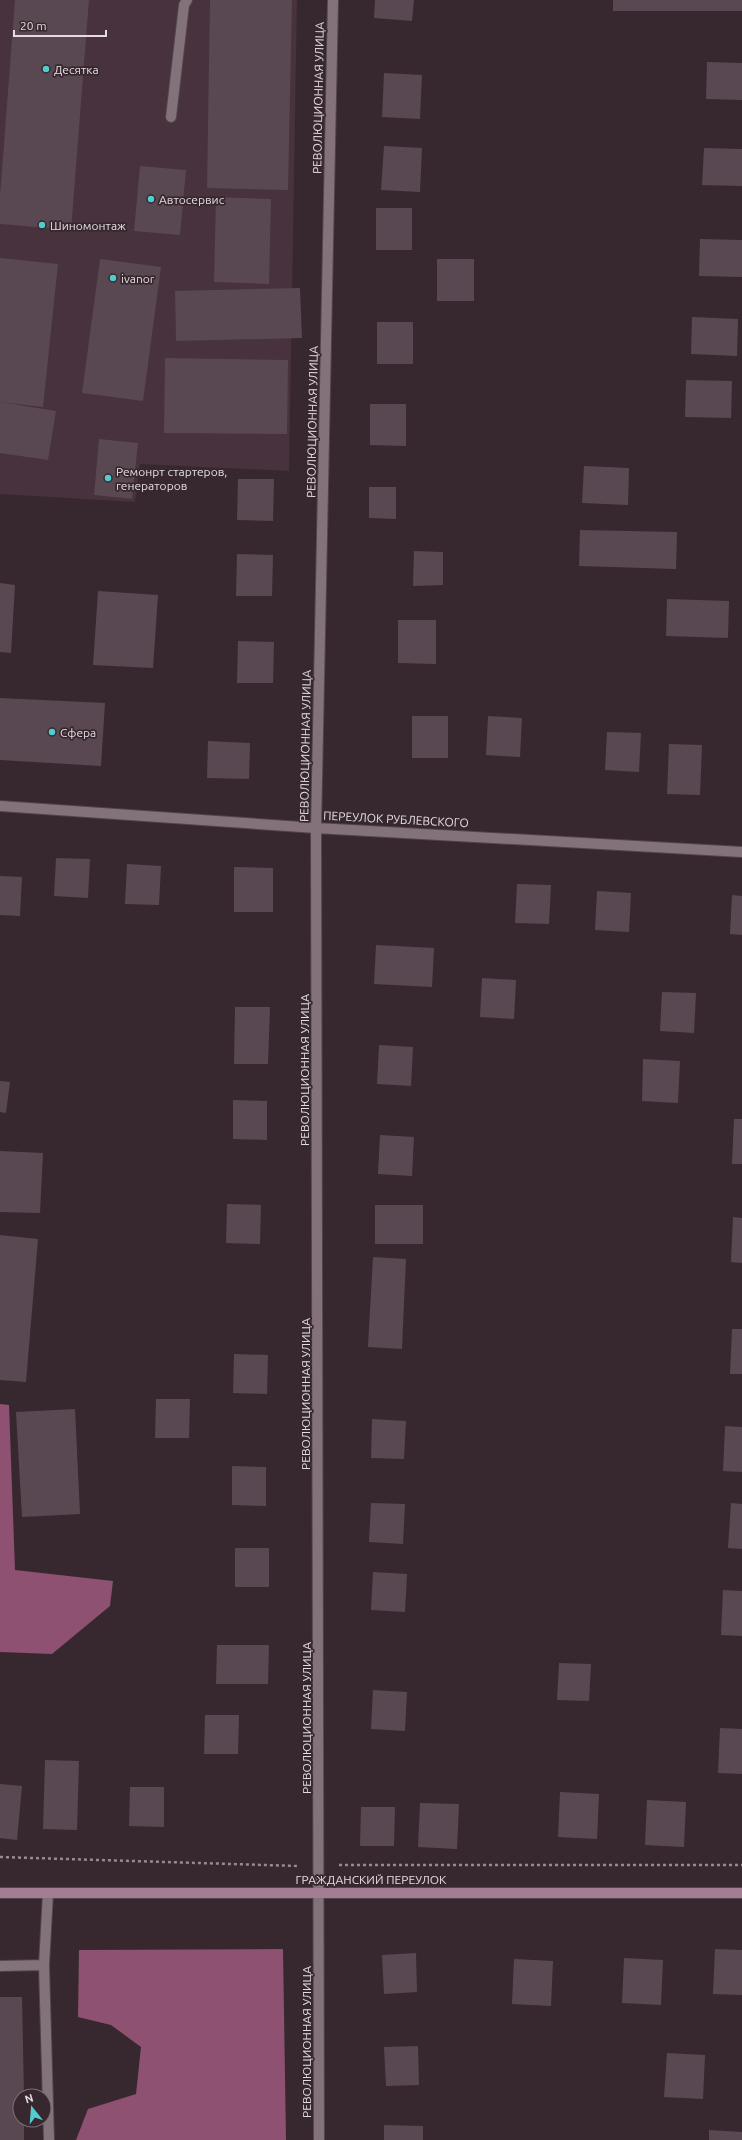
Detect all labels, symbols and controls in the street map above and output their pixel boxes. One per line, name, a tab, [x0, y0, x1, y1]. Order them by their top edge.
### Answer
scale bar	[14, 12, 106, 38]
text: 20 m	[20, 19, 47, 32]
street label: РЕВОЛЮЦИОННАЯ УЛИЦА	[310, 22, 326, 174]
place label: Десятка	[54, 63, 99, 76]
marker: Десятка	[41, 64, 51, 74]
place label: Автосервис	[159, 193, 225, 206]
marker: Автосервис	[146, 194, 156, 204]
place label: Шиномонтаж	[50, 219, 126, 232]
marker: Шиномонтаж	[37, 220, 47, 230]
place label: ivanor	[121, 272, 155, 285]
marker: ivanor	[108, 273, 118, 283]
street label: РЕВОЛЮЦИОННАЯ УЛИЦА	[304, 346, 320, 498]
place label: Ремонрт стартеров, генераторов	[116, 465, 227, 492]
marker: Ремонрт стартеров, генераторов	[103, 473, 113, 483]
street label: РЕВОЛЮЦИОННАЯ УЛИЦА	[297, 670, 313, 822]
place label: Сфера	[60, 726, 96, 739]
marker: Сфера	[47, 727, 57, 737]
street label: ПЕРЕУЛОК РУБЛЕВСКОГО	[323, 809, 469, 829]
street label: РЕВОЛЮЦИОННАЯ УЛИЦА	[298, 994, 311, 1146]
street label: РЕВОЛЮЦИОННАЯ УЛИЦА	[299, 1318, 312, 1470]
street label: РЕВОЛЮЦИОННАЯ УЛИЦА	[300, 1642, 313, 1794]
street label: ГРАЖДАНСКИЙ ПЕРЕУЛОК	[296, 1873, 447, 1886]
street label: РЕВОЛЮЦИОННАЯ УЛИЦА	[300, 1966, 313, 2118]
north arrow	[12, 2088, 52, 2128]
text: N	[23, 2091, 35, 2105]

